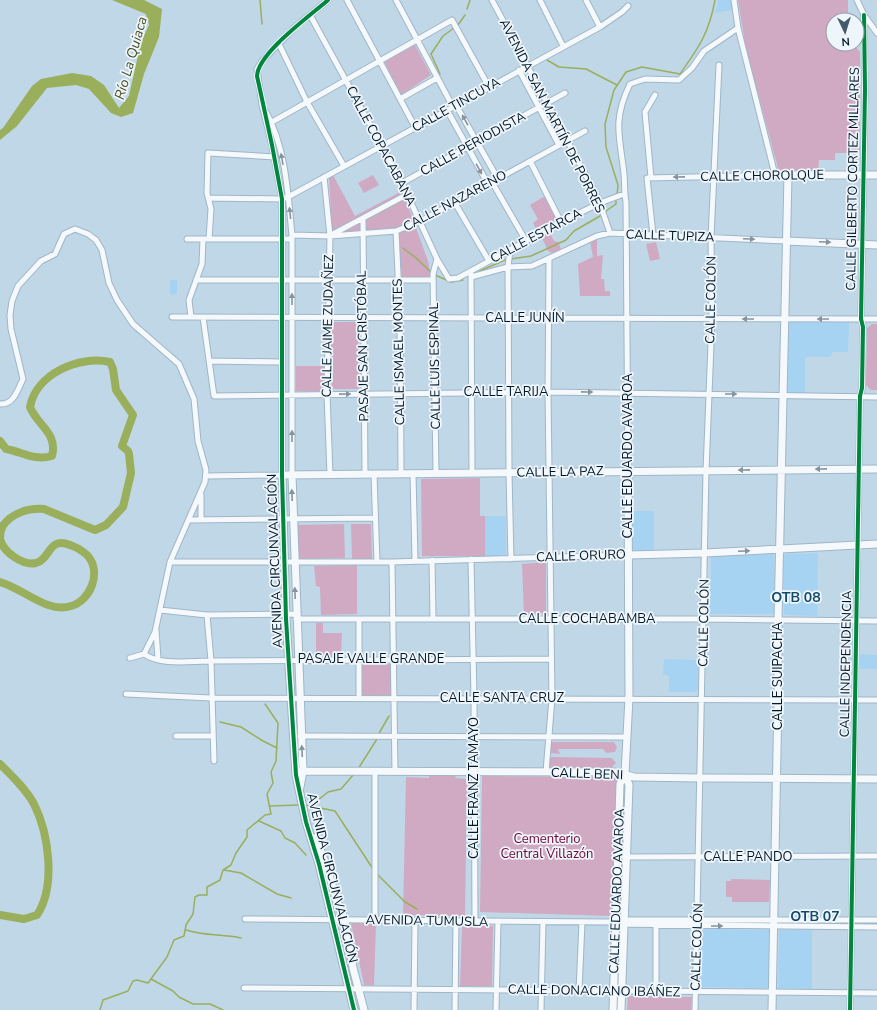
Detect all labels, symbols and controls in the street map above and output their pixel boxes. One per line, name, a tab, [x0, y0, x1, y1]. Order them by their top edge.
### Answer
north arrow	[825, 12, 865, 52]
water label: Río La Quiaca	[110, 14, 152, 102]
street label: AVENIDA SAN MARTÍN DE PORRES	[495, 15, 610, 216]
text: N	[841, 34, 850, 49]
street label: CALLE GILBERTO CORTEZ MILLARES	[842, 67, 864, 291]
street label: CALLE TINCUYA	[409, 73, 504, 137]
street label: CALLE COPACABANA	[342, 83, 420, 210]
street label: CALLE PERIODISTA	[417, 107, 529, 180]
one-way arrow	[462, 115, 468, 126]
one-way arrow	[279, 153, 285, 165]
one-way arrow	[476, 163, 483, 175]
street label: CALLE NAZARENO	[400, 166, 510, 236]
street label: CALLE CHOROLQUE	[700, 166, 824, 186]
one-way arrow	[672, 174, 685, 180]
street label: CALLE ESTARCA	[487, 204, 585, 268]
one-way arrow	[287, 207, 293, 219]
street label: CALLE TUPIZA	[625, 225, 715, 247]
one-way arrow	[743, 236, 756, 242]
one-way arrow	[819, 239, 831, 246]
street label: CALLE JAIME ZUDAÑEZ	[318, 254, 338, 398]
street label: CALLE COLÓN	[700, 256, 721, 344]
street label: PASAJE SAN CRISTÓBAL	[352, 270, 373, 422]
street label: CALLE ISMAEL MONTES	[389, 278, 409, 426]
one-way arrow	[289, 292, 295, 305]
street label: CALLE LUIS ESPINAL	[425, 302, 445, 430]
street label: CALLE JUNÍN	[485, 308, 565, 327]
one-way arrow	[741, 316, 754, 322]
one-way arrow	[816, 316, 829, 322]
street label: CALLE EDUARDO AVAROA	[619, 373, 637, 539]
street label: CALLE TARIJA	[463, 383, 549, 401]
one-way arrow	[581, 389, 594, 395]
one-way arrow	[339, 391, 352, 397]
one-way arrow	[725, 391, 738, 397]
one-way arrow	[289, 429, 295, 442]
street label: CALLE LA PAZ	[516, 462, 604, 482]
one-way arrow	[814, 466, 827, 472]
one-way arrow	[737, 467, 750, 473]
street label: AVENIDA CIRCUNVALACIÓN	[262, 473, 287, 649]
one-way arrow	[289, 488, 295, 501]
street label: CALLE ORURO	[536, 545, 626, 567]
one-way arrow	[738, 548, 750, 555]
street label: CALLE COLÓN	[693, 579, 714, 667]
one-way arrow	[292, 587, 299, 599]
district label: OTB 08	[771, 588, 821, 607]
street label: CALLE INDEPENDENCIA	[836, 590, 856, 738]
street label: CALLE COCHABAMBA	[518, 610, 656, 628]
street label: CALLE SUIPACHA	[769, 621, 787, 730]
street label: PASAJE VALLE GRANDE	[298, 650, 444, 668]
street label: CALLE SANTA CRUZ	[440, 689, 564, 707]
street label: CALLE FRANZ TAMAYO	[465, 717, 483, 859]
one-way arrow	[299, 745, 306, 757]
street label: CALLE BENI	[551, 764, 623, 784]
street label: AVENIDA CIRCUNVALACIÓN	[302, 791, 363, 965]
street label: CALLE EDUARDO AVAROA	[605, 808, 629, 974]
park label: Cementerio Central Villazón	[501, 830, 593, 863]
street label: CALLE PANDO	[703, 848, 793, 866]
street label: CALLE COLÓN	[685, 903, 708, 991]
district label: OTB 07	[790, 907, 840, 926]
street label: AVENIDA TUMUSLA	[366, 911, 489, 931]
one-way arrow	[711, 923, 724, 929]
street label: CALLE DONACIANO IBÁÑEZ	[508, 979, 681, 1002]

